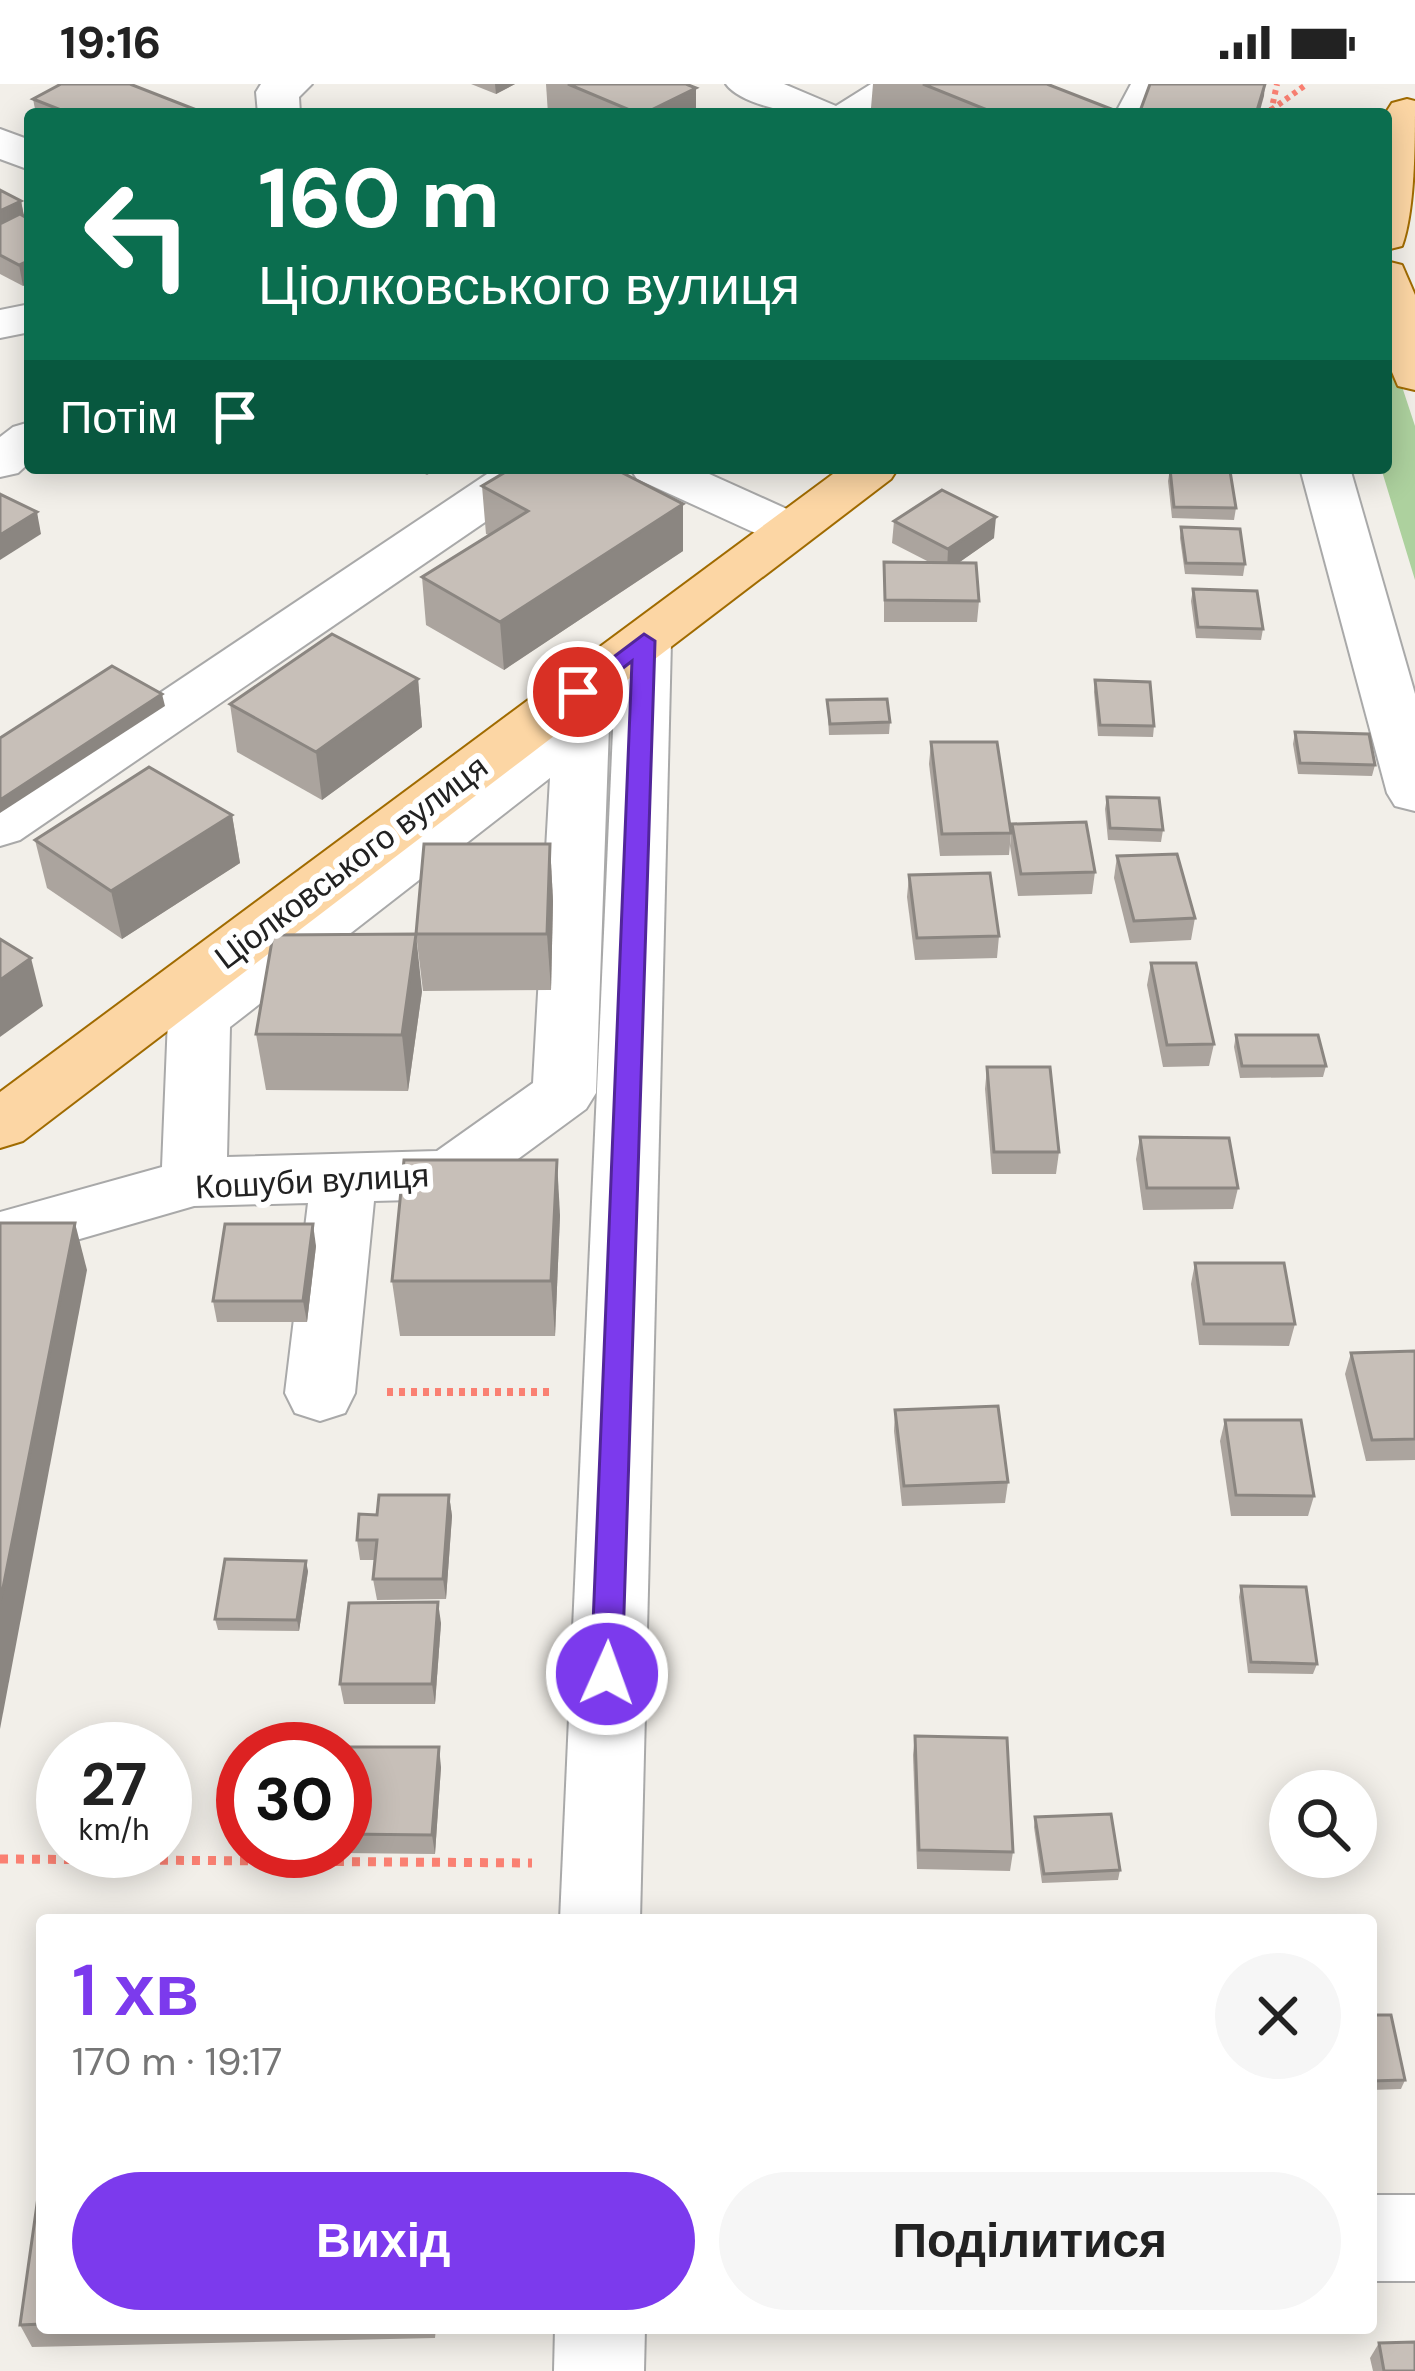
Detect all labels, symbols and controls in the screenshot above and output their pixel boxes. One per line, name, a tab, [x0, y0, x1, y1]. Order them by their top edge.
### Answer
text: 19:16	[60, 13, 161, 72]
text: 160 m	[258, 144, 500, 253]
icon: left	[60, 156, 216, 312]
text: Ціолковського вулиця	[258, 250, 800, 321]
icon: arrive	[202, 384, 268, 450]
text: Потім	[60, 388, 178, 447]
pin	[527, 641, 629, 743]
icon: arrive	[545, 659, 611, 725]
street label: Ціолковського вулиця	[206, 745, 496, 979]
street label: Кошуби вулиця	[194, 1153, 430, 1209]
position arrow	[544, 1611, 670, 1737]
speed limit sign: 30	[216, 1722, 372, 1878]
text: 27	[81, 1745, 147, 1824]
map controls	[1269, 1770, 1377, 1878]
button: search	[1269, 1770, 1377, 1878]
text: km/h	[79, 1810, 149, 1849]
text: 1 хв	[72, 1944, 199, 2037]
button: close	[1215, 1953, 1341, 2079]
text: 170 m · 19:17	[72, 2036, 282, 2087]
button: Вихід	[72, 2172, 695, 2310]
button: Поділитися	[719, 2172, 1341, 2310]

